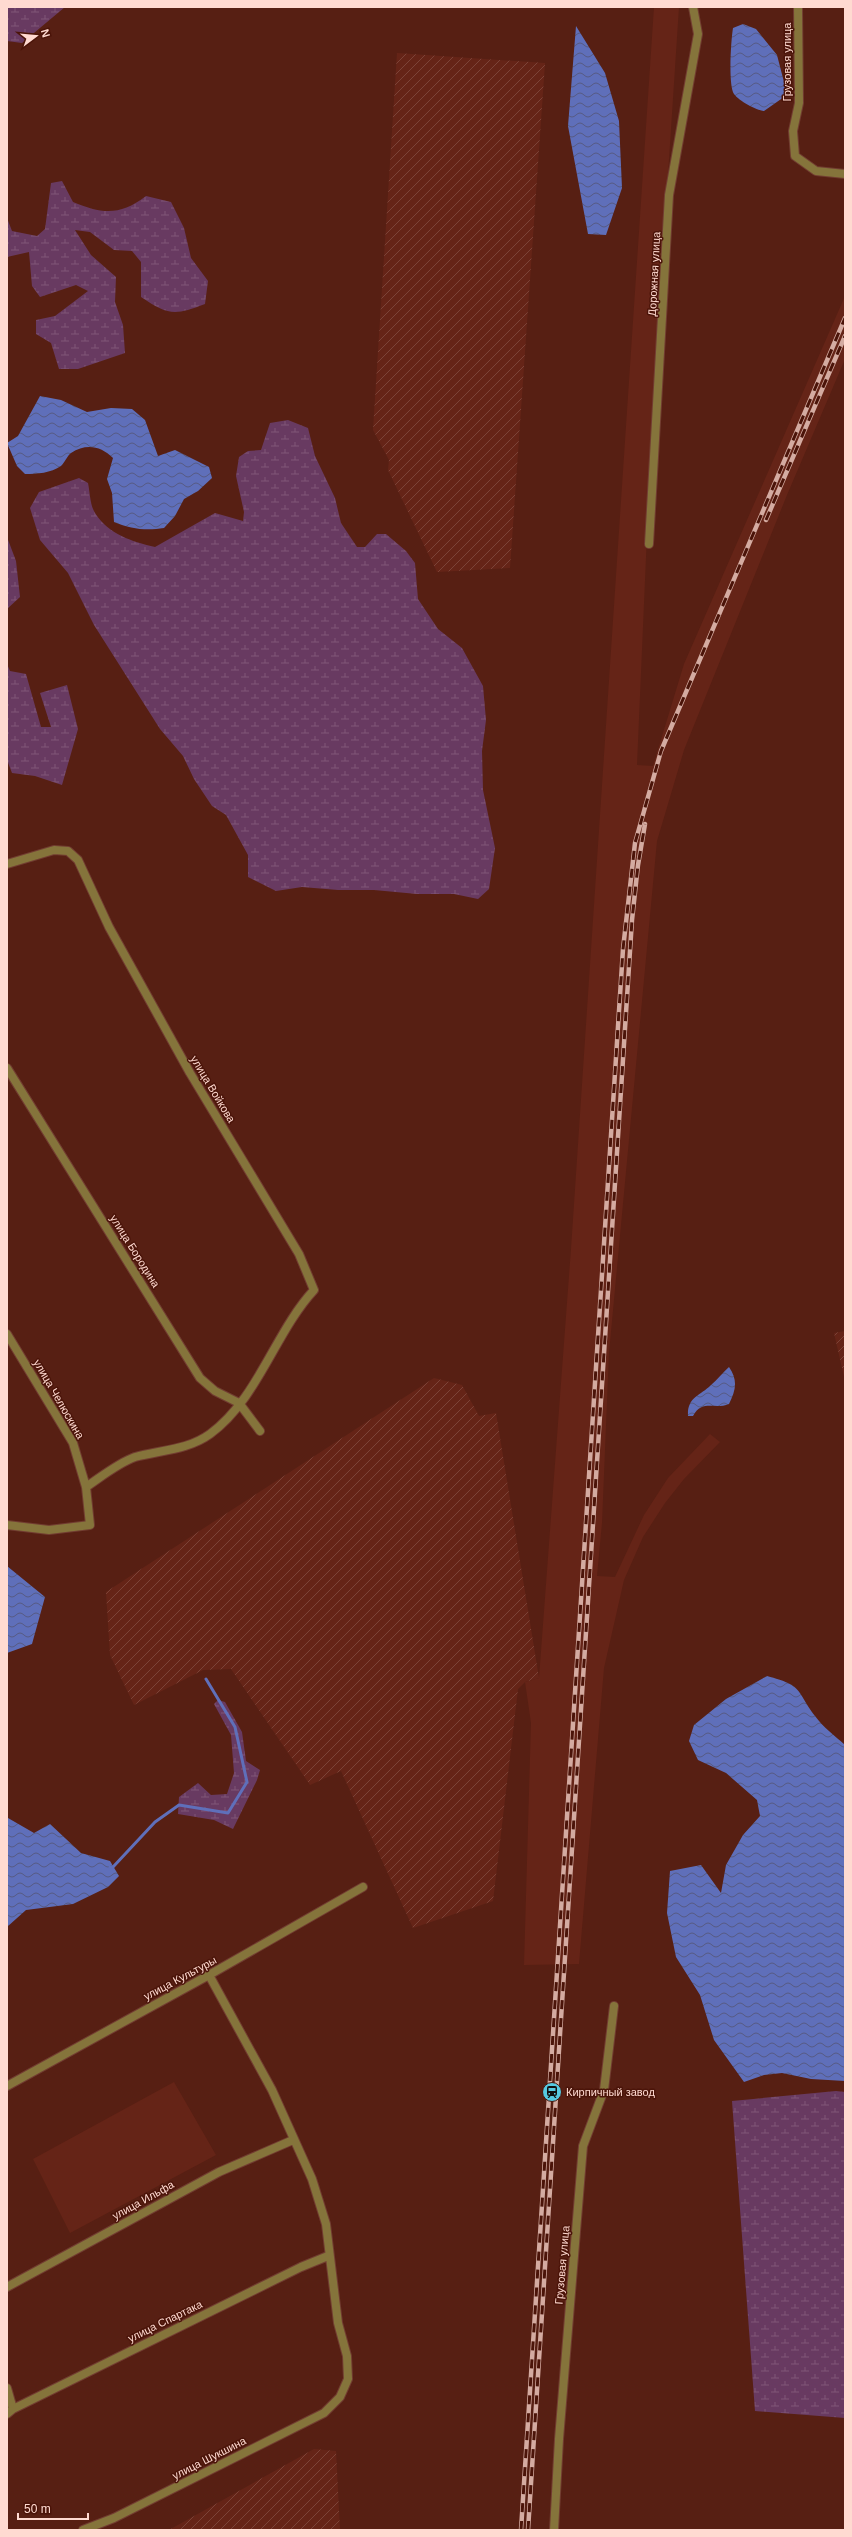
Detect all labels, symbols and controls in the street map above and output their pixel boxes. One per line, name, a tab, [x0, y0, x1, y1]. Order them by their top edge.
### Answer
north arrow	[16, 16, 56, 56]
street label: Грузовая улица	[781, 22, 793, 101]
text: N	[39, 28, 52, 39]
street label: Дорожная улица	[646, 231, 662, 317]
street label: улица Войкова	[188, 1053, 238, 1125]
street label: улица Бородина	[108, 1212, 163, 1290]
street label: улица Челюскина	[31, 1357, 87, 1442]
street label: улица Культуры	[141, 1954, 219, 2002]
station icon: Кирпичный завод	[541, 2081, 563, 2103]
place label: Кирпичный завод	[566, 2086, 655, 2098]
street label: улица Ильфа	[110, 2178, 177, 2222]
street label: Грузовая улица	[553, 2224, 571, 2305]
street label: улица Спартака	[126, 2297, 205, 2344]
street label: улица Шукшина	[170, 2434, 249, 2482]
scale bar	[18, 2495, 88, 2521]
text: 50 m	[24, 2502, 51, 2516]

